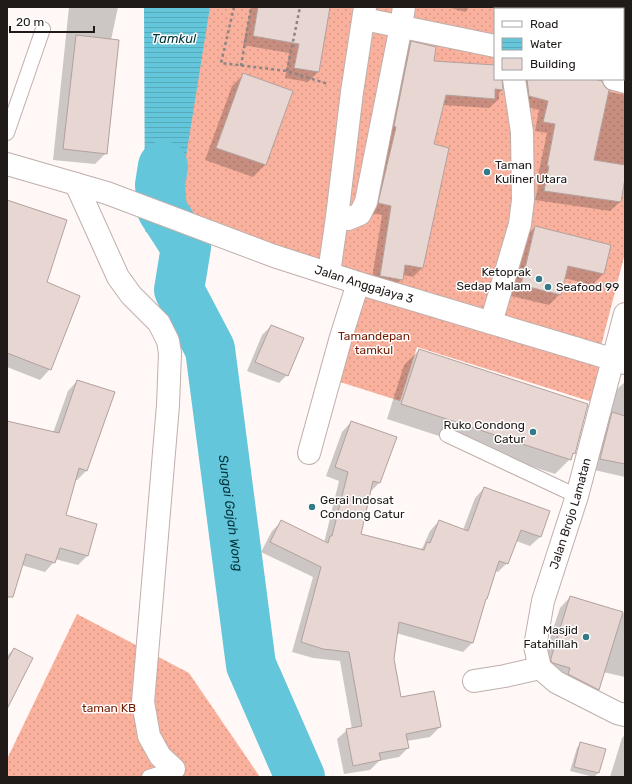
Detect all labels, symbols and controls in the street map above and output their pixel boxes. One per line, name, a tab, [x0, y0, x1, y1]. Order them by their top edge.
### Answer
scale bar	[10, 8, 94, 34]
legend	[494, 8, 624, 80]
text: 20 m	[16, 15, 44, 29]
text: Road	[530, 17, 558, 31]
water label: Tamkul	[152, 31, 197, 46]
text: Water	[530, 37, 562, 51]
text: Building	[530, 57, 576, 71]
place label: Taman Kuliner Utara	[495, 158, 567, 186]
marker: Taman Kuliner Utara	[482, 167, 492, 177]
street label: Jalan Anggajaya 3	[313, 262, 415, 306]
place label: Ketoprak Sedap Malam	[457, 265, 532, 293]
marker: Ketoprak Sedap Malam	[534, 274, 544, 284]
place label: Seafood 99	[556, 280, 619, 294]
marker: Seafood 99	[543, 282, 553, 292]
park label: Tamandepan tamkul	[338, 329, 410, 357]
place label: Ruko Condong Catur	[444, 418, 525, 446]
marker: Ruko Condong Catur	[528, 427, 538, 437]
water label: Sungai Gajah Wong	[216, 454, 246, 573]
street label: Jalan Brojo Lamatan	[547, 456, 594, 571]
place label: Gerai Indosat Condong Catur	[320, 493, 405, 521]
marker: Gerai Indosat Condong Catur	[307, 502, 317, 512]
place label: Masjid Fatahillah	[523, 623, 578, 651]
marker: Masjid Fatahillah	[581, 632, 591, 642]
park label: taman KB	[82, 701, 136, 715]

